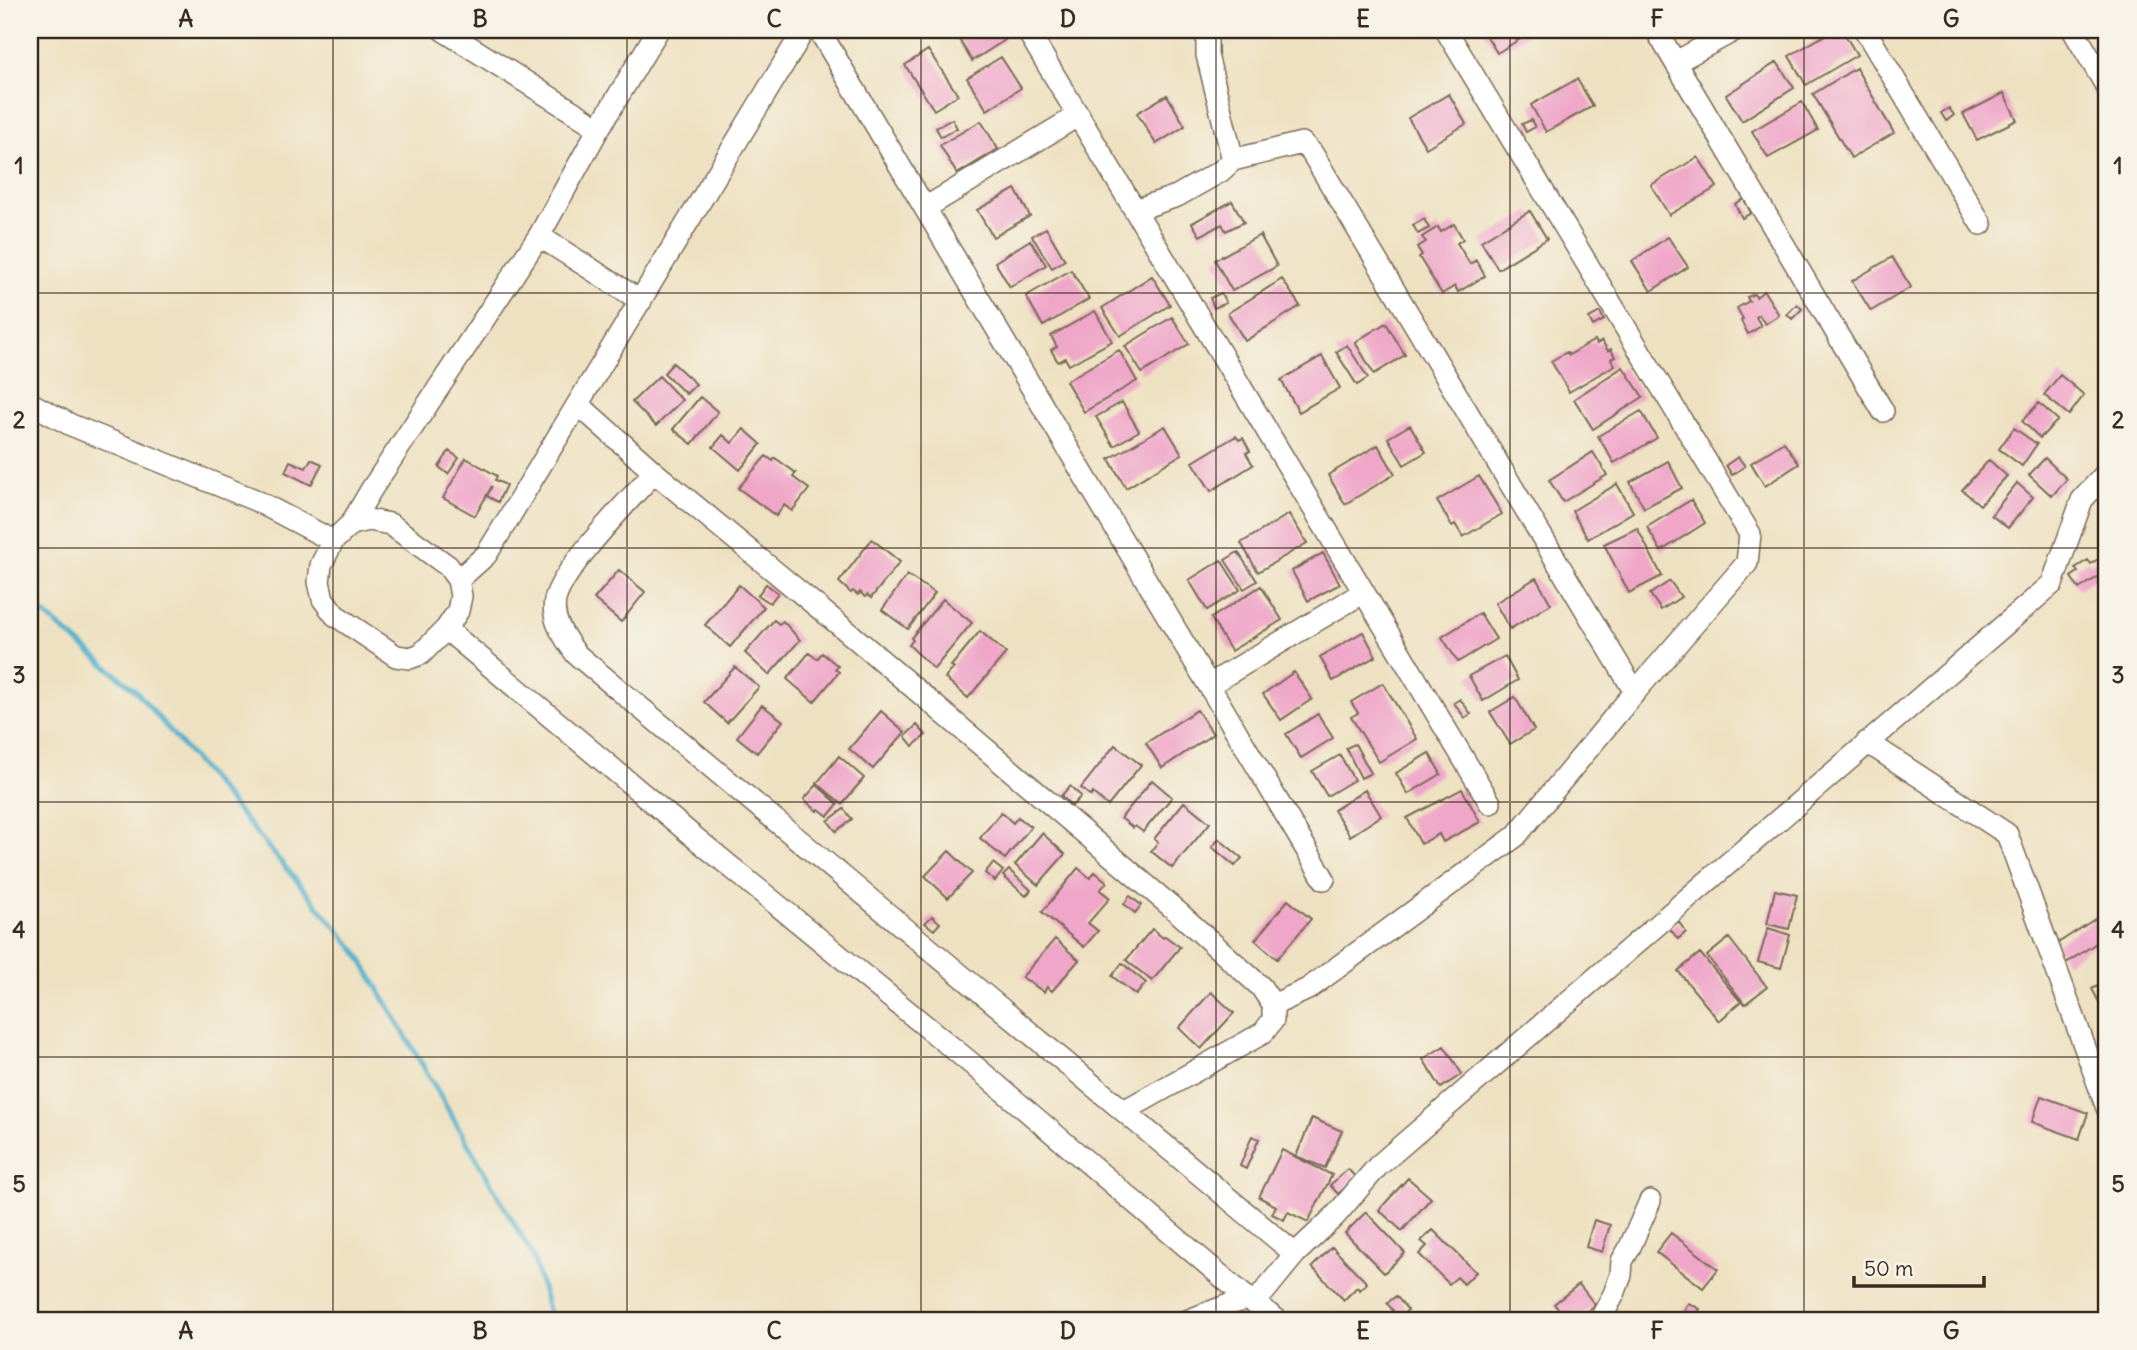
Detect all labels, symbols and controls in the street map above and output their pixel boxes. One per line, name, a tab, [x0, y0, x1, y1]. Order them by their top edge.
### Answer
text: A	[179, 4, 194, 33]
text: B	[472, 4, 488, 33]
text: C	[766, 4, 782, 33]
text: D	[1060, 4, 1076, 33]
text: E	[1356, 4, 1370, 33]
text: F	[1650, 4, 1664, 33]
text: G	[1943, 4, 1959, 33]
text: 1	[14, 151, 24, 180]
text: 1	[2113, 151, 2123, 180]
text: 2	[13, 405, 26, 434]
text: 2	[2112, 405, 2125, 434]
text: 3	[12, 660, 26, 689]
text: 3	[2111, 660, 2125, 689]
text: 4	[12, 915, 26, 944]
text: 4	[2111, 915, 2125, 944]
text: 5	[12, 1169, 26, 1198]
text: 5	[2111, 1169, 2125, 1198]
scale bar	[1854, 1245, 1983, 1289]
text: 50 m	[1864, 1255, 1913, 1282]
text: A	[179, 1316, 194, 1345]
text: B	[472, 1316, 488, 1345]
text: C	[766, 1316, 782, 1345]
text: D	[1060, 1316, 1076, 1345]
text: E	[1356, 1316, 1370, 1345]
text: F	[1650, 1316, 1664, 1345]
text: G	[1943, 1316, 1959, 1345]

